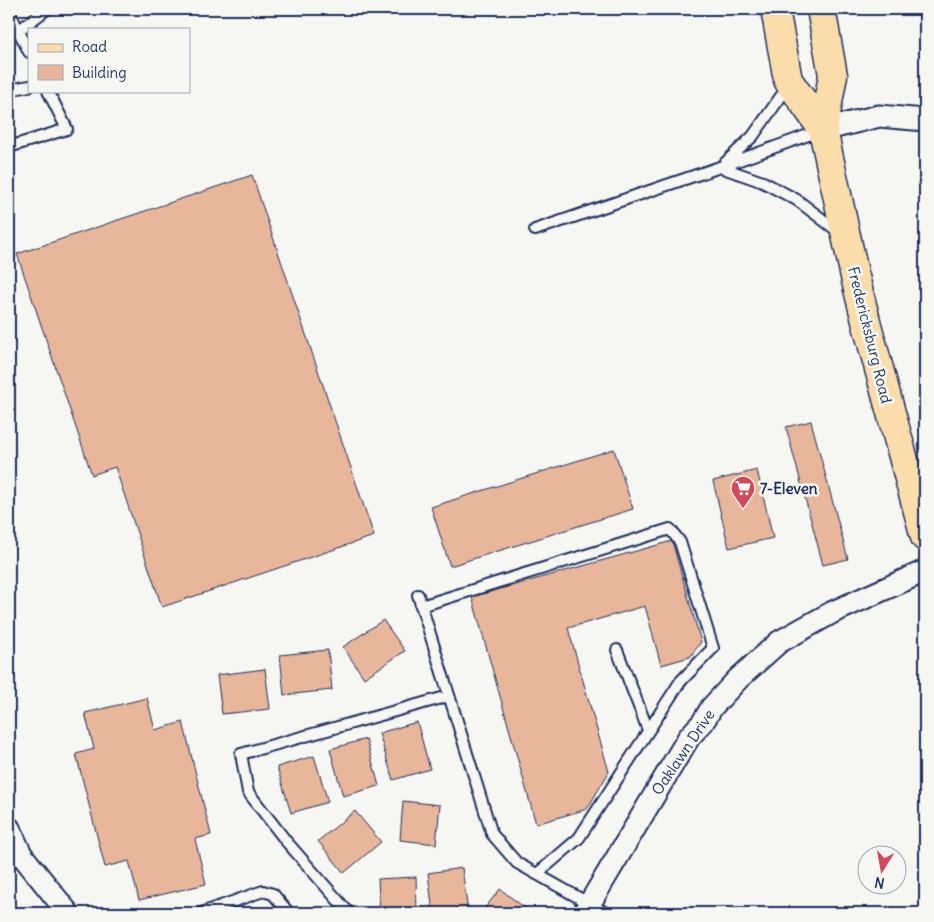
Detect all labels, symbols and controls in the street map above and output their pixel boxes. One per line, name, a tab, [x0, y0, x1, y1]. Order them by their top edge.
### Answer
legend	[28, 28, 190, 92]
text: Road	[72, 37, 107, 56]
text: Building	[72, 63, 127, 82]
street label: Fredericksburg Road	[844, 265, 896, 405]
supermarket icon: 7-Eleven	[730, 475, 756, 509]
place label: 7-Eleven	[760, 479, 818, 498]
street label: Oaklawn Drive	[647, 706, 719, 798]
north arrow	[856, 844, 906, 894]
text: N	[873, 873, 886, 893]

